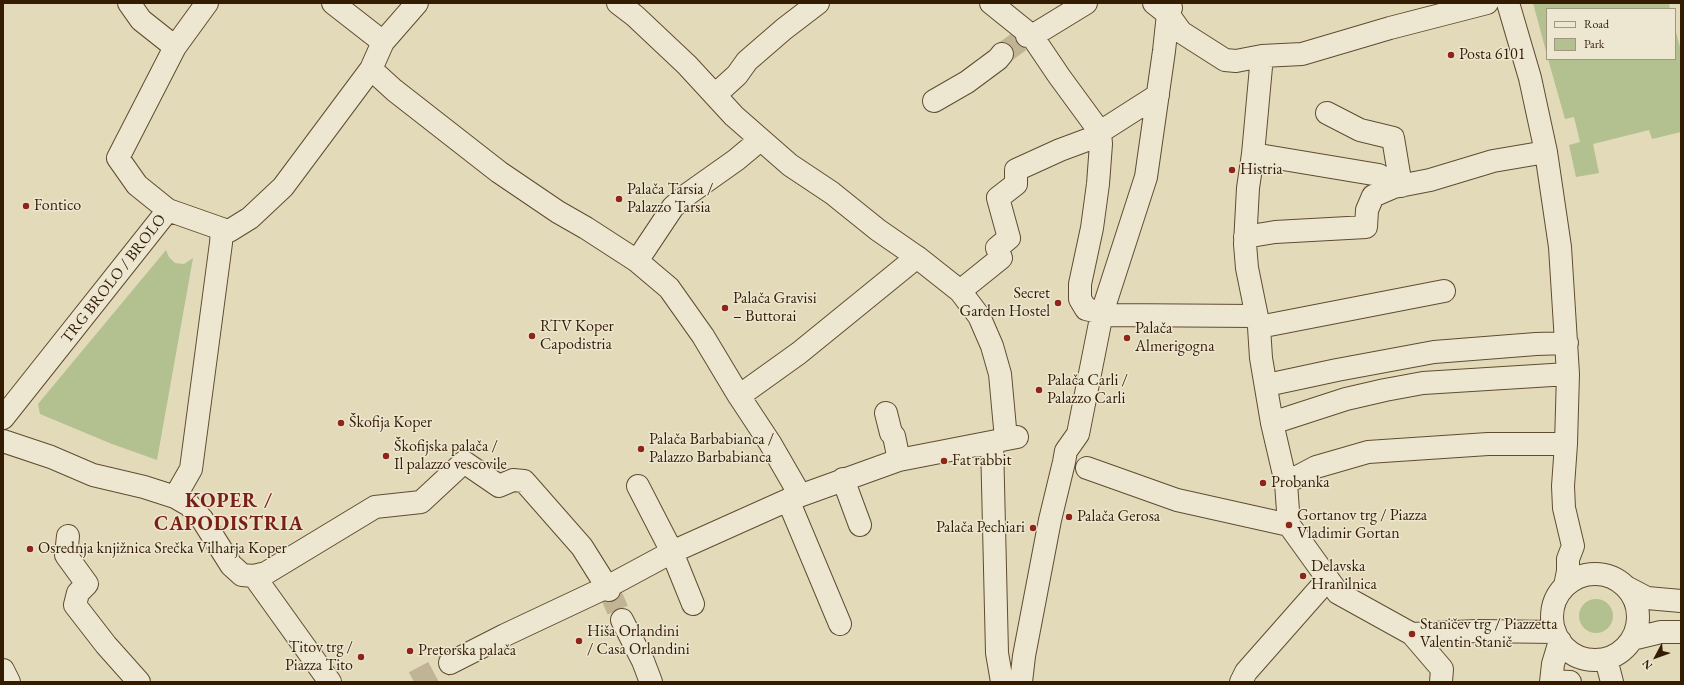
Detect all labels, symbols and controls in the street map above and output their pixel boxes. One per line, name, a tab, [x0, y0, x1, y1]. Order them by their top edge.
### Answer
legend	[1546, 8, 1676, 60]
text: Road	[1584, 16, 1609, 32]
text: Park	[1584, 36, 1604, 52]
place label: Posta 6101	[1459, 45, 1525, 65]
marker: Posta 6101	[1446, 50, 1456, 60]
place label: Histria	[1240, 160, 1283, 180]
marker: Histria	[1227, 165, 1237, 175]
place label: Palača Tarsia / Palazzo Tarsia	[627, 180, 713, 218]
marker: Palača Tarsia / Palazzo Tarsia	[614, 194, 624, 204]
place label: Fontico	[34, 196, 81, 216]
marker: Fontico	[21, 201, 31, 211]
street label: TRG BROLO / BROLO	[58, 210, 170, 348]
place label: Secret Garden Hostel	[959, 284, 1050, 322]
place label: Palača Gravisi – Buttorai	[733, 289, 817, 327]
marker: Secret Garden Hostel	[1053, 298, 1063, 308]
marker: Palača Gravisi – Buttorai	[720, 303, 730, 313]
place label: RTV Koper Capodistria	[540, 317, 614, 355]
place label: Palača Almerigogna	[1135, 319, 1215, 357]
marker: RTV Koper Capodistria	[527, 331, 537, 341]
marker: Palača Almerigogna	[1122, 333, 1132, 343]
place label: Palača Carli / Palazzo Carli	[1047, 371, 1128, 409]
marker: Palača Carli / Palazzo Carli	[1034, 385, 1044, 395]
place label: Škofija Koper	[349, 413, 432, 433]
marker: Škofija Koper	[336, 418, 346, 428]
place label: Palača Barbabianca / Palazzo Barbabianca	[649, 430, 774, 468]
place label: Škofijska palača / Il palazzo vescovile	[394, 437, 507, 475]
marker: Palača Barbabianca / Palazzo Barbabianca	[636, 444, 646, 454]
marker: Škofijska palača / Il palazzo vescovile	[381, 451, 391, 461]
place label: Fat rabbit	[952, 451, 1011, 471]
marker: Fat rabbit	[939, 456, 949, 466]
place label: Probanka	[1271, 473, 1330, 493]
marker: Probanka	[1258, 478, 1268, 488]
district label: KOPER / CAPODISTRIA	[154, 490, 304, 537]
place label: Gortanov trg / Piazza Vladimir Gortan	[1297, 506, 1427, 544]
place label: Palača Gerosa	[1077, 507, 1160, 527]
marker: Palača Gerosa	[1064, 512, 1074, 522]
place label: Palača Pechiari	[936, 518, 1025, 538]
marker: Gortanov trg / Piazza Vladimir Gortan	[1284, 520, 1294, 530]
marker: Palača Pechiari	[1028, 523, 1038, 533]
place label: Osrednja knjižnica Srečka Vilharja Koper	[38, 539, 287, 559]
marker: Osrednja knjižnica Srečka Vilharja Koper	[25, 544, 35, 554]
place label: Delavska Hranilnica	[1311, 557, 1377, 595]
marker: Delavska Hranilnica	[1298, 571, 1308, 581]
place label: Staničev trg / Piazzetta Valentin Stanič	[1420, 615, 1558, 653]
place label: Hiša Orlandini / Casa Orlandini	[587, 622, 690, 660]
marker: Staničev trg / Piazzetta Valentin Stanič	[1407, 629, 1417, 639]
marker: Hiša Orlandini / Casa Orlandini	[574, 636, 584, 646]
north arrow	[1636, 637, 1676, 677]
place label: Titov trg / Piazza Tito	[285, 638, 353, 676]
place label: Pretorska palača	[418, 641, 516, 661]
marker: Pretorska palača	[405, 646, 415, 656]
marker: Titov trg / Piazza Tito	[356, 652, 366, 662]
text: N	[1639, 657, 1655, 673]

